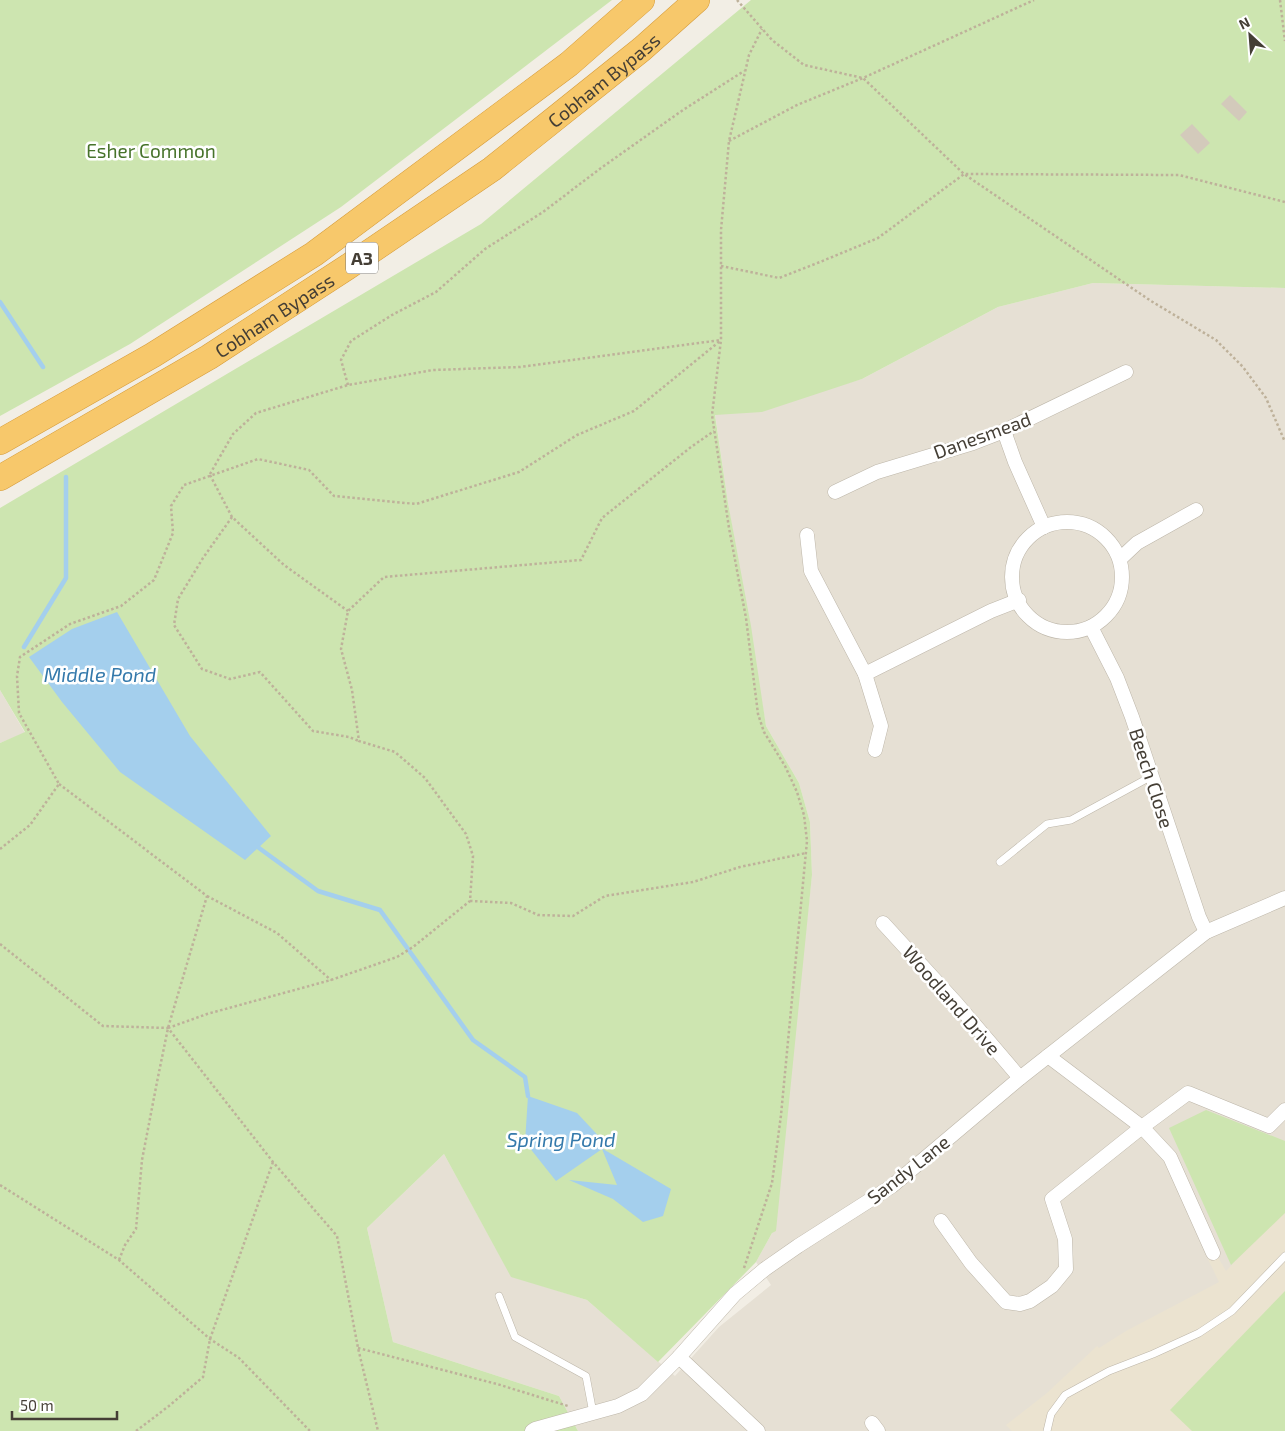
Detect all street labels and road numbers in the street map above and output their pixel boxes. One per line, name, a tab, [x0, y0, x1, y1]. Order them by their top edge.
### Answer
street label: Cobham Bypass	[543, 28, 664, 132]
road number: A3	[346, 242, 378, 274]
street label: Cobham Bypass	[210, 268, 338, 362]
street label: Danesmead	[930, 407, 1034, 463]
street label: Beech Close	[1125, 725, 1179, 831]
street label: Woodland Drive	[898, 941, 1006, 1059]
street label: Sandy Lane	[862, 1130, 954, 1208]

